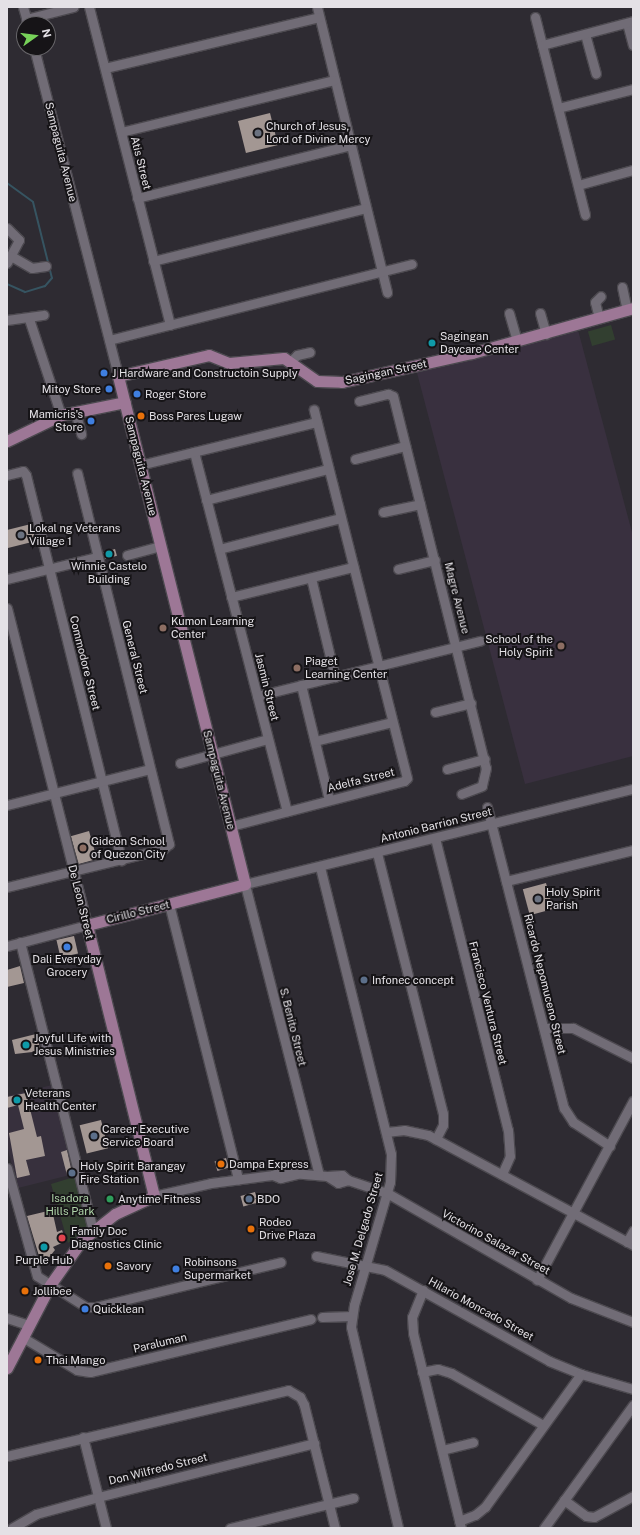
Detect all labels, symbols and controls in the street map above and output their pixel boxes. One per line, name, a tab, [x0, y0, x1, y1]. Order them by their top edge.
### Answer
north arrow	[16, 16, 56, 56]
text: N	[40, 28, 54, 39]
street label: Sampaguita Avenue	[42, 101, 80, 203]
place label: Church of Jesus, Lord of Divine Mercy	[266, 120, 371, 146]
marker: Church of Jesus, Lord of Divine Mercy	[253, 128, 263, 138]
street label: Atis Street	[128, 135, 154, 191]
place label: Sagingan Daycare Center	[440, 330, 519, 356]
marker: Sagingan Daycare Center	[427, 338, 437, 348]
street label: Sagingan Street	[344, 357, 428, 387]
place label: J Hardware and Constructoin Supply	[112, 366, 298, 380]
marker: J Hardware and Constructoin Supply	[99, 368, 109, 378]
place label: Mitoy Store	[42, 382, 101, 396]
marker: Mitoy Store	[104, 384, 114, 394]
place label: Roger Store	[145, 387, 206, 401]
marker: Roger Store	[132, 389, 142, 399]
place label: Mamicris's Store	[29, 408, 83, 434]
place label: Boss Pares Lugaw	[149, 409, 242, 423]
marker: Boss Pares Lugaw	[136, 411, 146, 421]
street label: Sampaguita Avenue	[122, 415, 160, 517]
marker: Mamicris's Store	[86, 416, 96, 426]
place label: Lokal ng Veterans Village 1	[29, 522, 121, 548]
marker: Lokal ng Veterans Village 1	[16, 530, 26, 540]
marker: Winnie Castelo Building	[104, 549, 114, 559]
place label: Winnie Castelo Building	[71, 560, 147, 586]
street label: Magre Avenue	[442, 561, 472, 635]
street label: Commodore Street	[67, 614, 103, 712]
place label: Kumon Learning Center	[171, 615, 254, 641]
street label: General Street	[120, 619, 150, 695]
marker: Kumon Learning Center	[158, 623, 168, 633]
place label: School of the Holy Spirit	[485, 633, 553, 659]
marker: School of the Holy Spirit	[556, 641, 566, 651]
street label: Jasmin Street	[252, 652, 282, 722]
place label: Piaget Learning Center	[305, 655, 387, 681]
marker: Piaget Learning Center	[292, 663, 302, 673]
street label: Sampaguita Avenue	[200, 729, 238, 831]
street label: Adelfa Street	[326, 765, 396, 795]
street label: Antonio Barrion Street	[379, 805, 493, 845]
place label: Gideon School of Quezon City	[91, 835, 166, 861]
marker: Gideon School of Quezon City	[78, 843, 88, 853]
street label: De Leon Street	[65, 863, 97, 941]
place label: Holy Spirit Parish	[546, 886, 600, 912]
marker: Holy Spirit Parish	[533, 894, 543, 904]
street label: Cirillo Street	[105, 898, 171, 926]
street label: Ricardo Nepomuceno Street	[521, 912, 569, 1056]
street label: Francisco Ventura Street	[466, 940, 510, 1066]
marker: Dali Everyday Grocery	[62, 942, 72, 952]
place label: Dali Everyday Grocery	[32, 953, 102, 979]
place label: Infonec concept	[372, 973, 454, 987]
marker: Infonec concept	[359, 975, 369, 985]
street label: S. Benito Street	[277, 987, 309, 1067]
place label: Joyful Life with Jesus Ministries	[34, 1032, 115, 1058]
marker: Joyful Life with Jesus Ministries	[21, 1040, 31, 1050]
place label: Veterans Health Center	[25, 1087, 96, 1113]
marker: Veterans Health Center	[12, 1095, 22, 1105]
place label: Career Executive Service Board	[102, 1123, 189, 1149]
marker: Career Executive Service Board	[89, 1131, 99, 1141]
place label: Dampa Express	[229, 1157, 308, 1171]
marker: Dampa Express	[216, 1159, 226, 1169]
place label: Holy Spirit Barangay Fire Station	[80, 1160, 185, 1186]
marker: Holy Spirit Barangay Fire Station	[67, 1168, 77, 1178]
street label: Jose M. Delgado Street	[340, 1171, 386, 1287]
park label: Isadora Hills Park	[45, 1192, 95, 1218]
place label: Anytime Fitness	[118, 1192, 201, 1206]
place label: BDO	[257, 1192, 280, 1206]
marker: Anytime Fitness	[105, 1194, 115, 1204]
marker: BDO	[244, 1194, 254, 1204]
street label: Victorino Salazar Street	[440, 1207, 552, 1277]
place label: Rodeo Drive Plaza	[259, 1216, 316, 1242]
marker: Rodeo Drive Plaza	[246, 1224, 256, 1234]
place label: Family Doc Diagnostics Clinic	[71, 1225, 162, 1251]
marker: Family Doc Diagnostics Clinic	[56, 1232, 68, 1244]
marker: Purple Hub	[39, 1242, 49, 1252]
place label: Purple Hub	[15, 1253, 73, 1267]
place label: Robinsons Supermarket	[184, 1256, 251, 1282]
place label: Savory	[116, 1259, 151, 1273]
marker: Savory	[103, 1261, 113, 1271]
marker: Robinsons Supermarket	[171, 1264, 181, 1274]
street label: Hilario Moncado Street	[426, 1275, 536, 1343]
place label: Jollibee	[33, 1284, 72, 1298]
marker: Jollibee	[20, 1286, 30, 1296]
place label: Quicklean	[93, 1302, 144, 1316]
marker: Quicklean	[80, 1304, 90, 1314]
street label: Paraluman	[132, 1330, 188, 1356]
place label: Thai Mango	[46, 1353, 105, 1367]
marker: Thai Mango	[33, 1355, 43, 1365]
street label: Don Wilfredo Street	[107, 1450, 209, 1488]

